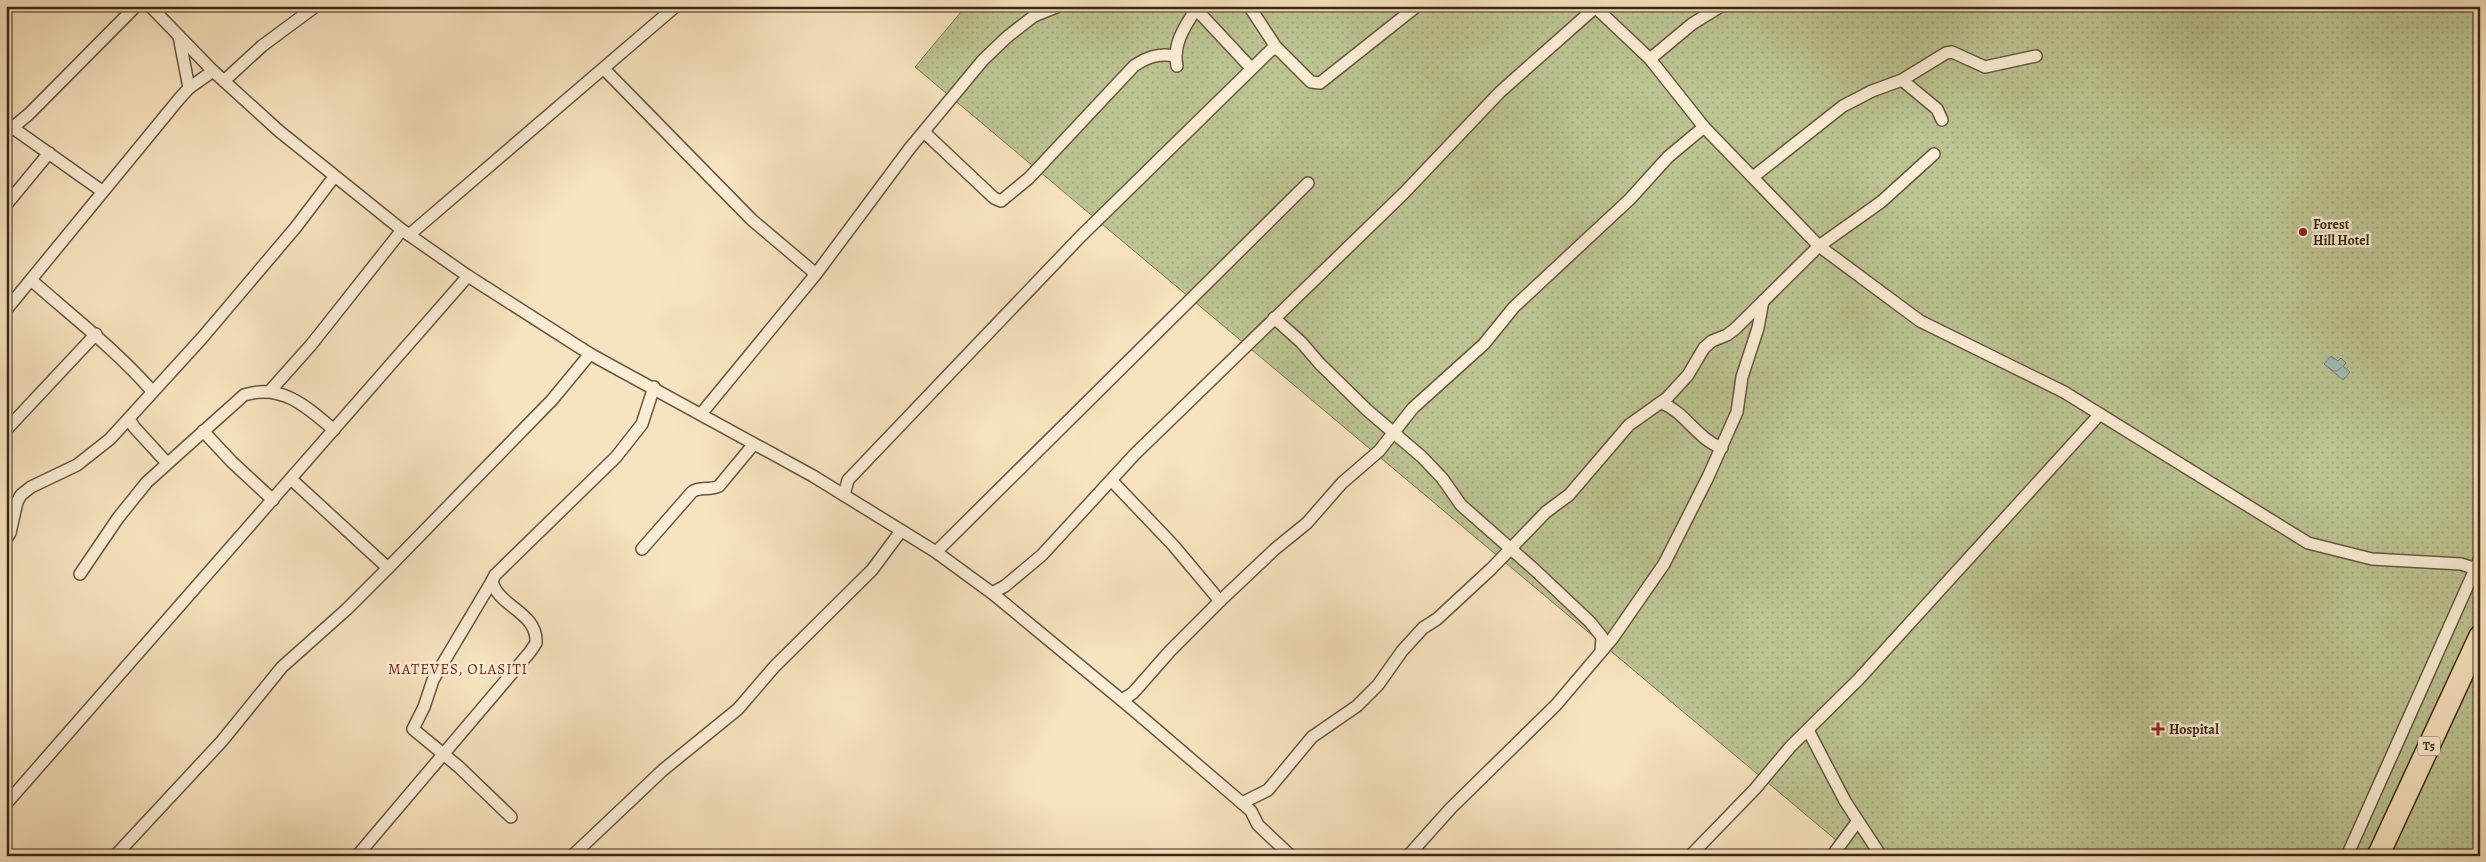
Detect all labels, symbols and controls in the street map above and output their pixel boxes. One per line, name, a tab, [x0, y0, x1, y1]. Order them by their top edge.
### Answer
place label: Forest Hill Hotel	[2313, 215, 2370, 250]
marker: Forest Hill Hotel	[2297, 226, 2309, 238]
district label: MATEVES, OLASITI	[388, 659, 528, 679]
place label: Hospital	[2169, 720, 2219, 739]
marker: Hospital	[2151, 722, 2165, 736]
road number: T5	[2418, 736, 2440, 756]

